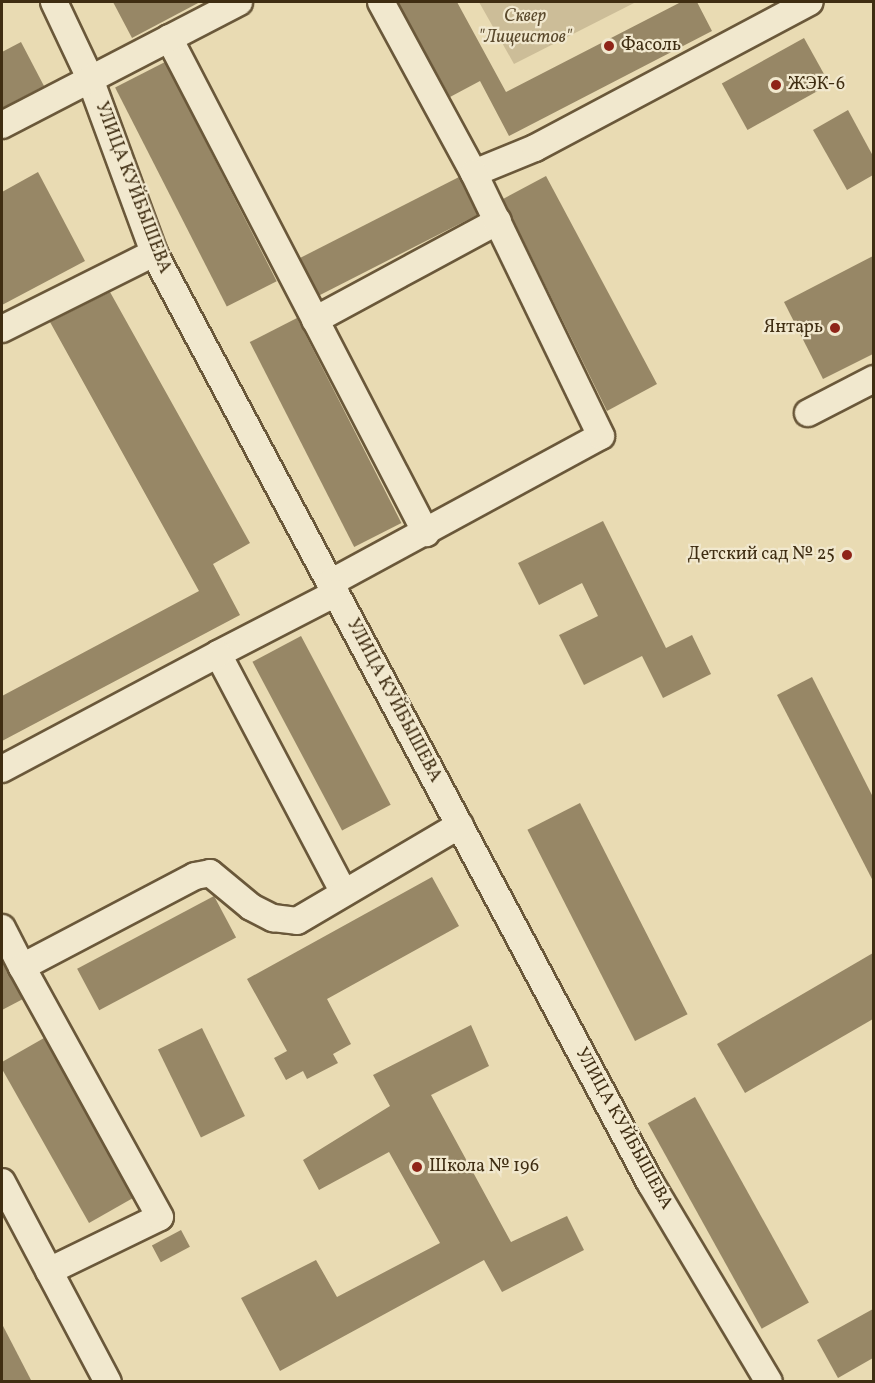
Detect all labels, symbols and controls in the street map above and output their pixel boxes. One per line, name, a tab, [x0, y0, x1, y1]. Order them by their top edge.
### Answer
park label: Сквер "Лицеистов"	[478, 7, 572, 50]
place label: Фасоль	[621, 35, 681, 57]
marker: Фасоль	[602, 39, 616, 53]
place label: ЖЭК-6	[788, 74, 845, 96]
marker: ЖЭК-6	[769, 78, 783, 92]
street label: УЛИЦА КУЙБЫШЕВА	[89, 99, 175, 277]
place label: Янтарь	[764, 317, 823, 339]
marker: Янтарь	[828, 321, 842, 335]
place label: Детский сад № 25	[688, 544, 835, 566]
marker: Детский сад № 25	[840, 548, 854, 562]
street label: УЛИЦА КУЙБЫШЕВА	[341, 616, 445, 786]
street label: УЛИЦА КУЙБЫШЕВА	[569, 1044, 677, 1214]
place label: Школа № 196	[429, 1156, 539, 1178]
marker: Школа № 196	[410, 1160, 424, 1174]

